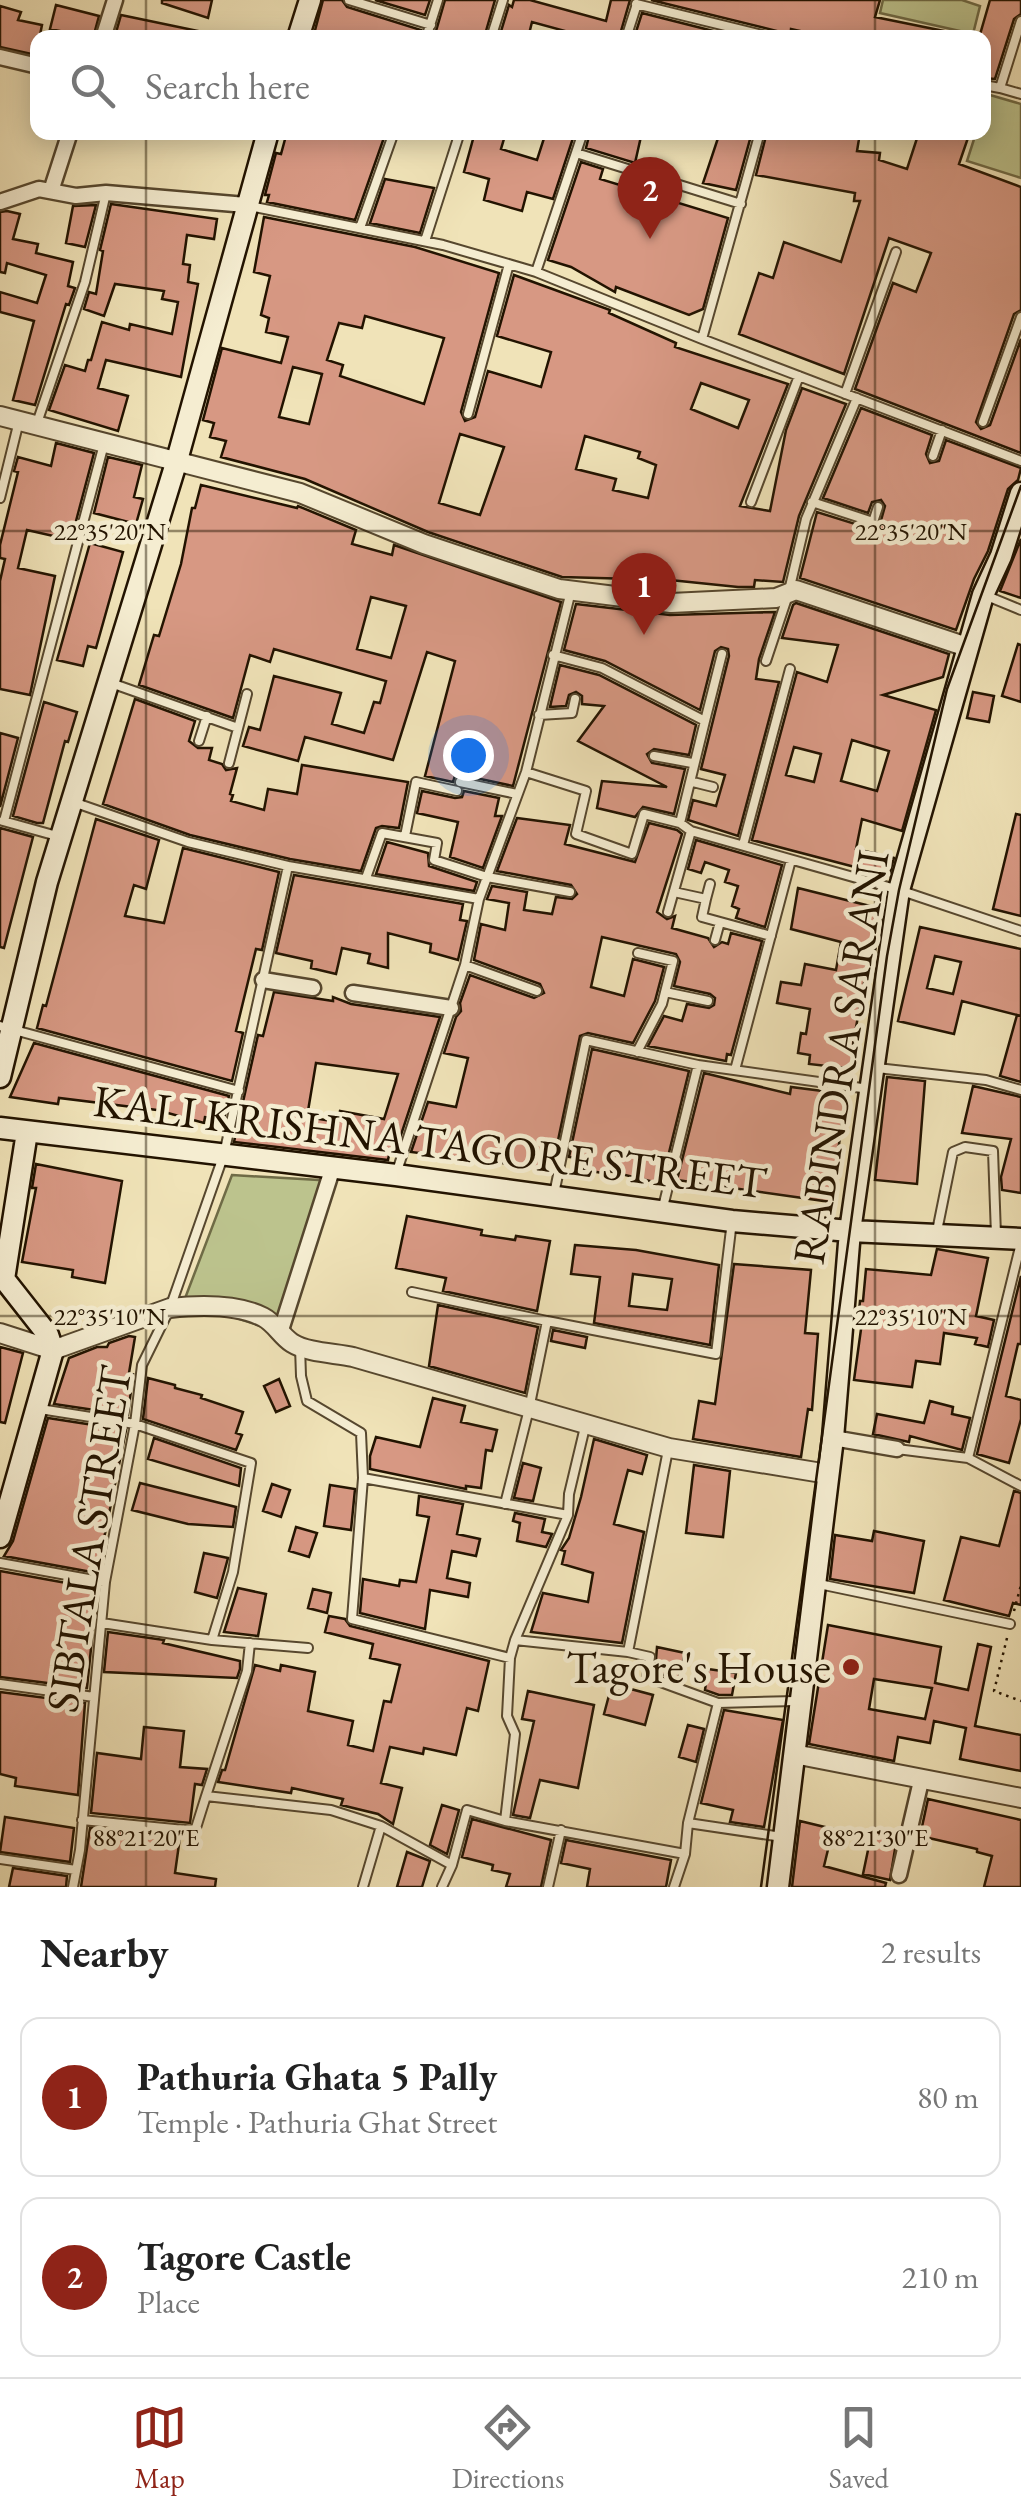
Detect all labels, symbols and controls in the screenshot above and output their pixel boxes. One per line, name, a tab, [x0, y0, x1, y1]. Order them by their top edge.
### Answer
search box	[30, 30, 991, 140]
icon: search	[65, 58, 120, 113]
text: Search here	[145, 61, 310, 110]
pin: 2	[618, 156, 682, 239]
text: 22°35'20"N	[54, 515, 166, 547]
text: 22°35'20"N	[855, 515, 967, 547]
pin: 1	[612, 552, 676, 635]
your location	[443, 730, 494, 781]
street label: RABINDRA SARANI	[779, 846, 901, 1268]
street label: KALI KRISHNA TAGORE STREET	[90, 1071, 771, 1211]
text: 22°35'10"N	[54, 1300, 166, 1332]
text: 22°35'10"N	[855, 1300, 967, 1332]
street label: SIBTALA STREET	[32, 1361, 144, 1716]
place label: Tagore's House	[566, 1638, 831, 1696]
marker: Tagore's House	[840, 1656, 862, 1678]
text: 88°21'20"E	[93, 1821, 199, 1853]
text: 88°21'30"E	[822, 1821, 928, 1853]
text: Nearby	[40, 1925, 169, 1980]
text: 2 results	[881, 1931, 981, 1973]
text: Pathuria Ghata 5 Pally	[137, 2052, 497, 2101]
text: 1	[66, 2076, 83, 2118]
text: 80 m	[917, 2076, 979, 2118]
text: Temple · Pathuria Ghat Street	[137, 2101, 497, 2143]
text: Tagore Castle	[137, 2232, 351, 2281]
text: 2	[66, 2256, 83, 2298]
text: 210 m	[902, 2256, 979, 2298]
text: Place	[137, 2281, 200, 2323]
tab: Map	[132, 2400, 187, 2496]
tab: Directions	[452, 2400, 564, 2496]
tab: Saved	[829, 2400, 889, 2496]

